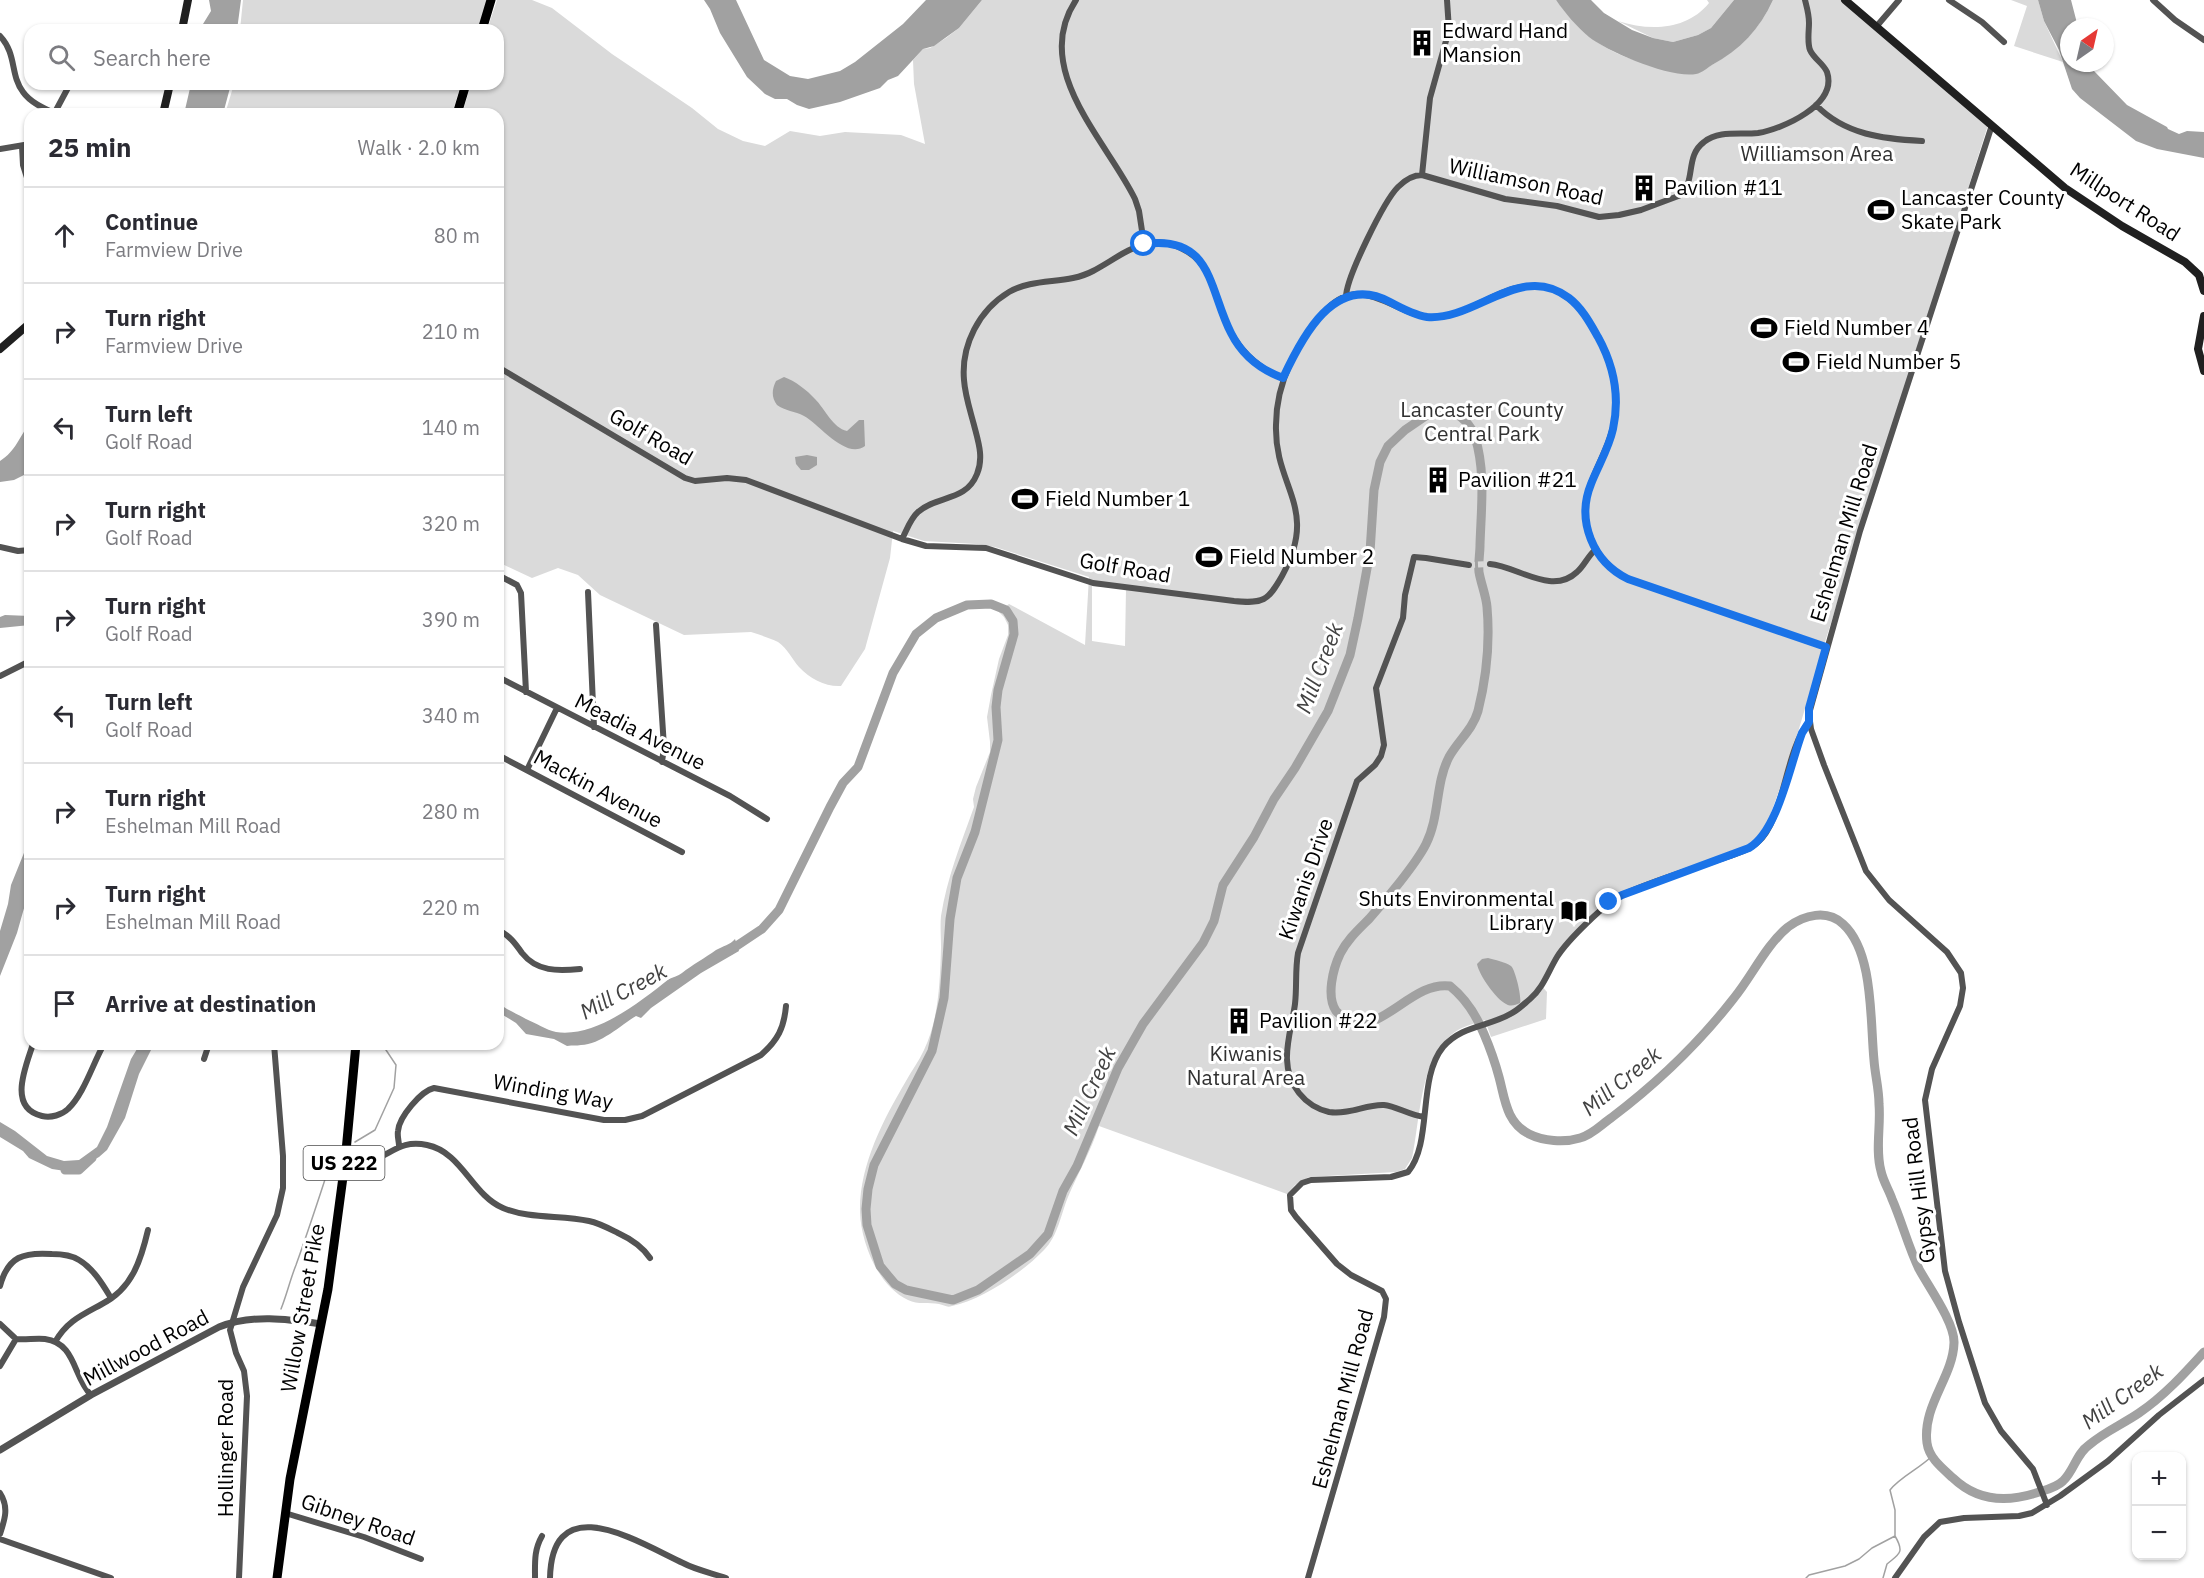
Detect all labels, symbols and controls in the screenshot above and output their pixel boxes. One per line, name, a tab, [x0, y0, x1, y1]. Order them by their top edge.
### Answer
place label: Edward Hand Mansion	[1442, 16, 1568, 68]
north arrow	[2060, 18, 2114, 72]
search box	[24, 24, 504, 90]
building icon: Edward Hand Mansion	[1407, 28, 1437, 58]
icon: search	[45, 41, 78, 74]
text: Search here	[93, 43, 211, 72]
text: 25 min	[48, 130, 132, 164]
text: Walk · 2.0 km	[358, 134, 480, 161]
park label: Williamson Area	[1741, 139, 1893, 167]
street label: Williamson Road	[1446, 151, 1606, 211]
street label: Millport Road	[2065, 155, 2186, 247]
building icon: Pavilion #11	[1629, 173, 1659, 203]
place label: Pavilion #11	[1664, 173, 1783, 201]
place label: Lancaster County Skate Park	[1901, 183, 2065, 235]
sports icon: Lancaster County Skate Park	[1866, 195, 1896, 225]
text: Continue	[105, 207, 198, 236]
icon: ahead	[48, 219, 81, 252]
text: 80 m	[434, 222, 480, 249]
route start	[1130, 230, 1156, 256]
text: Farmview Drive	[105, 236, 243, 263]
text: Turn right	[105, 303, 206, 332]
sports icon: Field Number 4	[1749, 313, 1779, 343]
place label: Field Number 4	[1784, 313, 1929, 341]
icon: right	[48, 315, 81, 348]
text: 210 m	[422, 318, 480, 345]
text: Farmview Drive	[105, 332, 243, 359]
sports icon: Field Number 5	[1781, 347, 1811, 377]
place label: Field Number 5	[1816, 347, 1961, 375]
park label: Lancaster County Central Park	[1400, 395, 1564, 447]
text: Turn left	[105, 399, 193, 428]
street label: Golf Road	[605, 401, 698, 471]
icon: left	[48, 411, 81, 444]
text: 140 m	[422, 414, 480, 441]
text: Golf Road	[105, 428, 193, 455]
street label: Eshelman Mill Road	[1803, 440, 1883, 625]
building icon: Pavilion #21	[1423, 465, 1453, 495]
place label: Pavilion #21	[1458, 465, 1577, 493]
sports icon: Field Number 1	[1010, 484, 1040, 514]
place label: Field Number 1	[1045, 484, 1190, 512]
text: Turn right	[105, 495, 206, 524]
icon: right	[48, 507, 81, 540]
text: 320 m	[422, 510, 480, 537]
text: Golf Road	[105, 524, 193, 551]
sports icon: Field Number 2	[1194, 542, 1224, 572]
place label: Field Number 2	[1229, 542, 1374, 570]
street label: Golf Road	[1077, 545, 1173, 589]
text: Turn right	[105, 591, 206, 620]
icon: right	[48, 603, 81, 636]
text: 390 m	[422, 606, 480, 633]
water label: Mill Creek	[1288, 618, 1349, 717]
text: Golf Road	[105, 620, 193, 647]
street label: Meadia Avenue	[570, 686, 711, 776]
text: Turn left	[105, 687, 193, 716]
icon: left	[48, 699, 81, 732]
text: 340 m	[422, 702, 480, 729]
text: Golf Road	[105, 716, 193, 743]
street label: Mackin Avenue	[529, 742, 668, 834]
text: Turn right	[105, 783, 206, 812]
icon: right	[48, 795, 81, 828]
text: 280 m	[422, 798, 480, 825]
text: Eshelman Mill Road	[105, 812, 281, 839]
street label: Kiwanis Drive	[1271, 814, 1339, 943]
text: Turn right	[105, 879, 206, 908]
place label: Shuts Environmental Library	[1358, 884, 1555, 936]
route end	[1595, 888, 1621, 914]
icon: right	[48, 891, 81, 924]
text: 220 m	[422, 894, 480, 921]
library icon: Shuts Environmental Library	[1559, 896, 1589, 926]
text: Eshelman Mill Road	[105, 908, 281, 935]
water label: Mill Creek	[574, 955, 672, 1026]
icon: arrive	[48, 987, 81, 1020]
text: Arrive at destination	[105, 989, 316, 1018]
building icon: Pavilion #22	[1224, 1006, 1254, 1036]
place label: Pavilion #22	[1259, 1006, 1378, 1034]
park label: Kiwanis Natural Area	[1187, 1039, 1305, 1091]
water label: Mill Creek	[1575, 1039, 1667, 1122]
water label: Mill Creek	[1055, 1041, 1122, 1140]
street label: Winding Way	[491, 1067, 616, 1115]
street label: Gypsy Hill Road	[1895, 1115, 1941, 1265]
road number: US 222	[304, 1146, 385, 1180]
street label: Willow Street Pike	[273, 1221, 331, 1394]
street label: Millwood Road	[78, 1302, 213, 1392]
street label: Eshelman Mill Road	[1305, 1306, 1379, 1492]
water label: Mill Creek	[2075, 1356, 2169, 1435]
street label: Hollinger Road	[211, 1379, 239, 1517]
map controls	[2132, 1452, 2186, 1560]
button: +	[2132, 1452, 2186, 1506]
street label: Gibney Road	[297, 1486, 419, 1552]
button: −	[2132, 1506, 2186, 1560]

